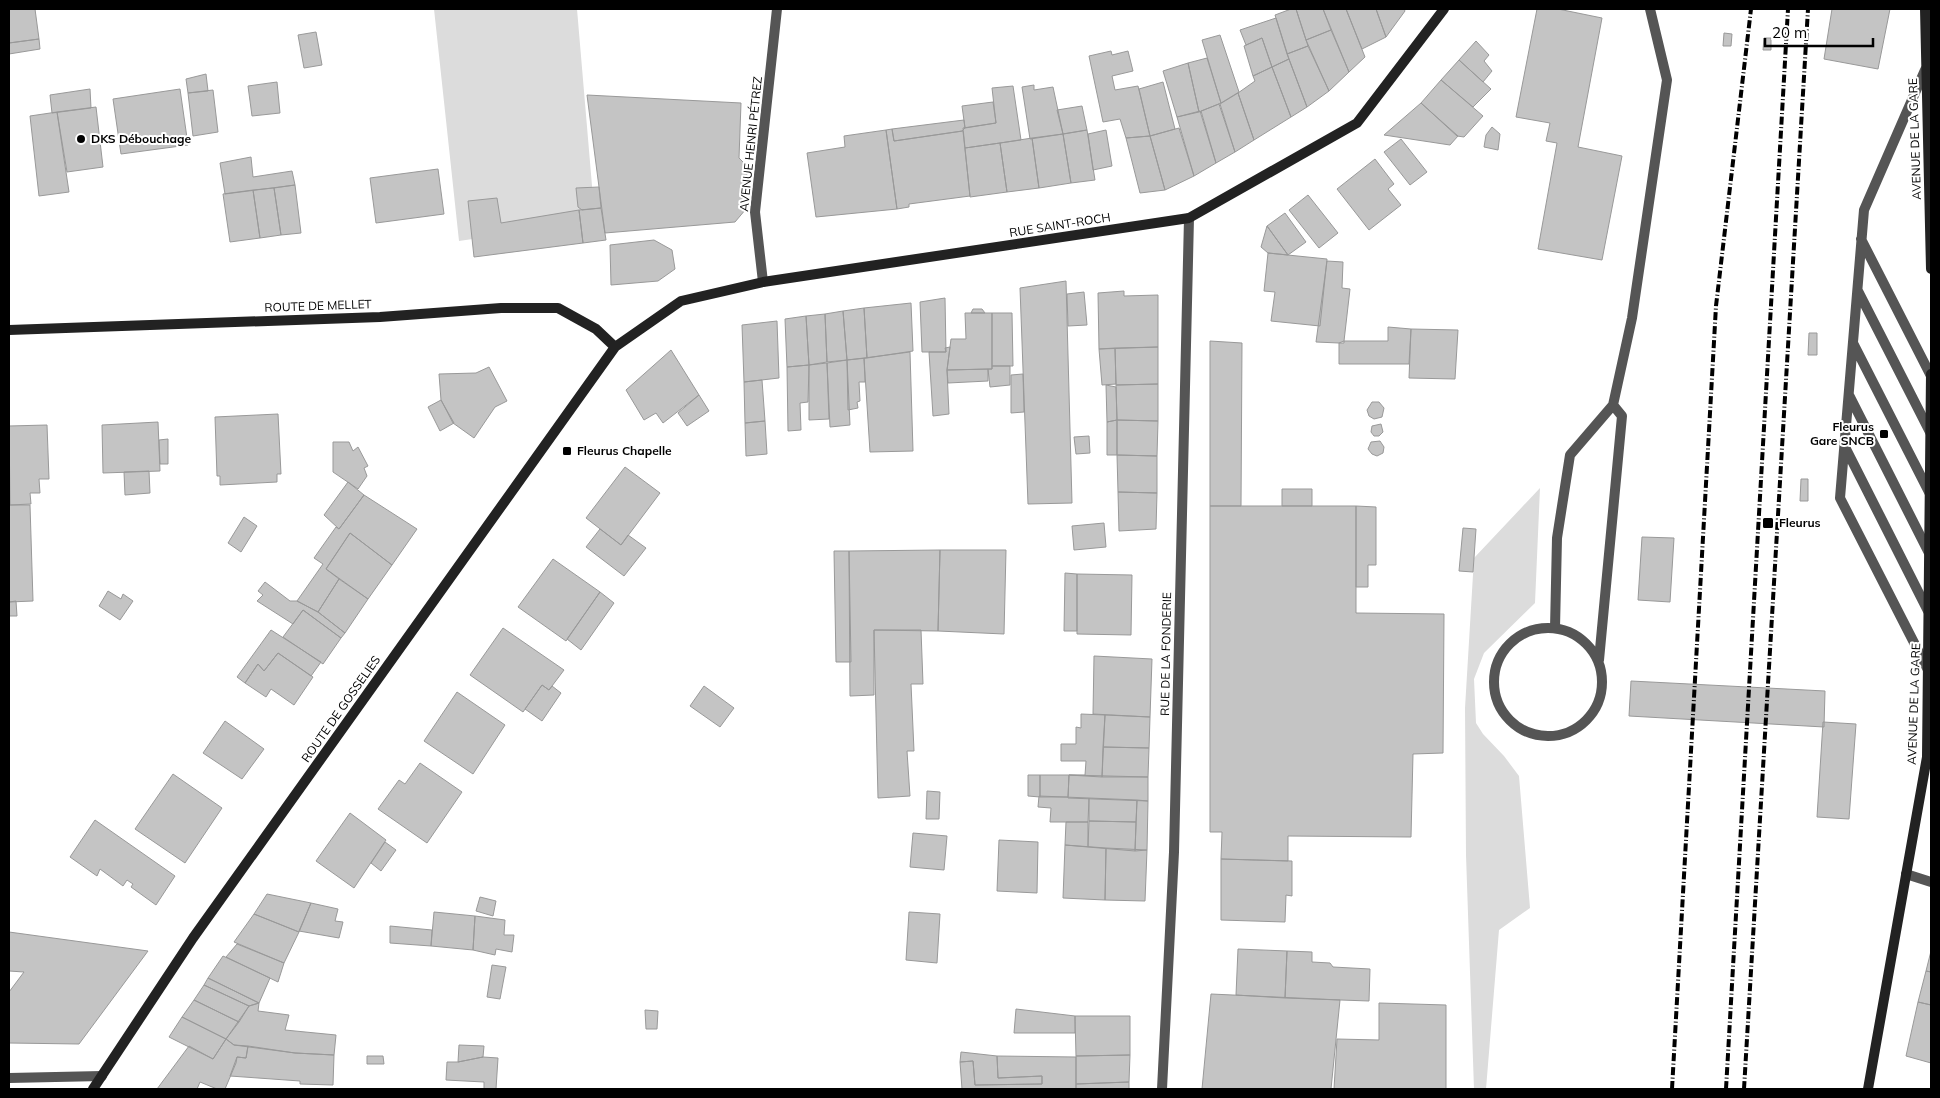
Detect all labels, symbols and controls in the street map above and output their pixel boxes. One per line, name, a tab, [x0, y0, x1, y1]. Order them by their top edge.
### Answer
scale bar	[1765, 15, 1872, 47]
text: 20 m	[1772, 23, 1807, 42]
street label: AVENUE HENRI PÉTREZ	[736, 76, 765, 212]
street label: AVENUE DE LA GARE	[1905, 78, 1924, 200]
place label: DKS Débouchage	[91, 131, 191, 146]
marker: DKS Débouchage	[75, 133, 87, 145]
street label: RUE SAINT-ROCH	[1008, 209, 1112, 240]
street label: ROUTE DE MELLET	[264, 296, 373, 315]
place label: Fleurus Gare SNCB	[1810, 419, 1874, 448]
marker: Fleurus Gare SNCB	[1878, 428, 1890, 440]
place label: Fleurus Chapelle	[577, 443, 672, 458]
marker: Fleurus Chapelle	[561, 445, 573, 457]
place label: Fleurus	[1779, 515, 1821, 530]
marker: Fleurus	[1761, 516, 1775, 530]
street label: RUE DE LA FONDERIE	[1157, 592, 1174, 716]
street label: AVENUE DE LA GARE	[1904, 643, 1923, 765]
street label: ROUTE DE GOSSELIES	[298, 652, 383, 765]

